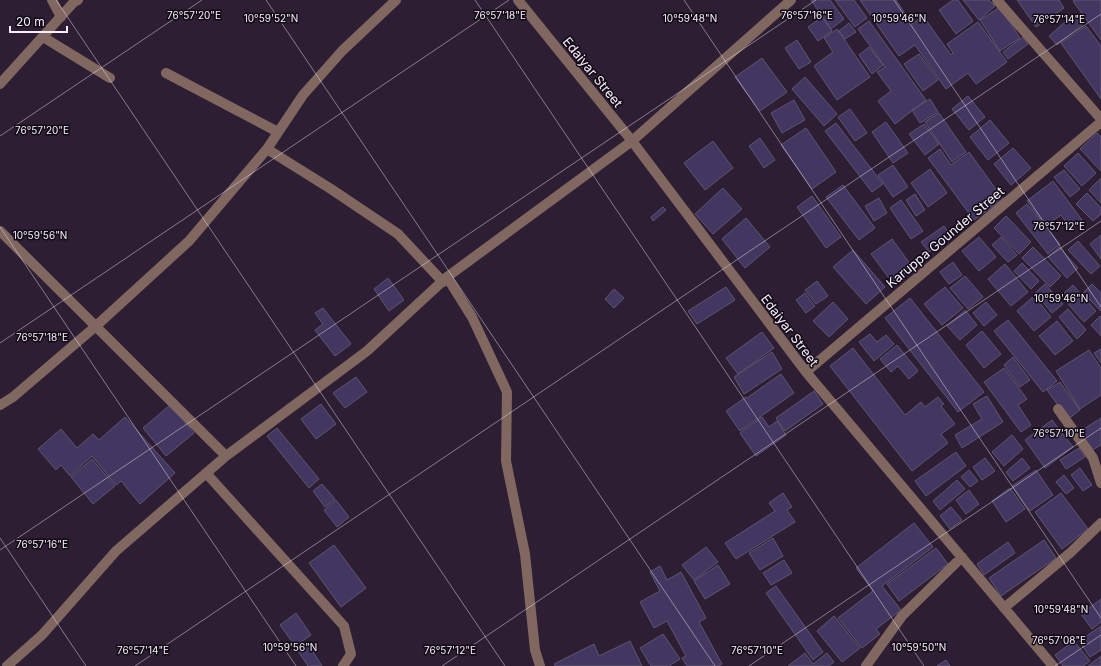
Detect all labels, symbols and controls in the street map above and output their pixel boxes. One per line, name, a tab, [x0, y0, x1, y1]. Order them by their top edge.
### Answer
scale bar	[10, 8, 67, 34]
text: 76°57'20"E	[167, 9, 221, 21]
text: 76°57'18"E	[474, 9, 526, 21]
text: 76°57'16"E	[781, 9, 833, 21]
text: 10°59'52"N	[244, 12, 298, 24]
text: 10°59'48"N	[663, 12, 717, 24]
text: 10°59'46"N	[872, 12, 926, 24]
text: 76°57'14"E	[1033, 13, 1085, 25]
text: 20 m	[16, 14, 45, 29]
street label: Edaiyar Street	[560, 34, 626, 110]
text: 76°57'20"E	[15, 124, 69, 136]
street label: Karuppa Gounder Street	[883, 183, 1007, 291]
text: 76°57'12"E	[1033, 220, 1085, 232]
text: 10°59'56"N	[13, 229, 67, 241]
street label: Edaiyar Street	[758, 291, 822, 369]
text: 10°59'46"N	[1034, 292, 1088, 304]
text: 76°57'18"E	[16, 331, 68, 343]
text: 76°57'10"E	[1033, 427, 1085, 439]
text: 76°57'16"E	[16, 538, 68, 550]
text: 10°59'48"N	[1034, 603, 1088, 615]
text: 76°57'08"E	[1032, 634, 1086, 646]
text: 10°59'56"N	[263, 641, 317, 653]
text: 10°59'50"N	[892, 641, 946, 653]
text: 76°57'14"E	[117, 644, 169, 656]
text: 76°57'12"E	[424, 644, 476, 656]
text: 76°57'10"E	[731, 644, 783, 656]

